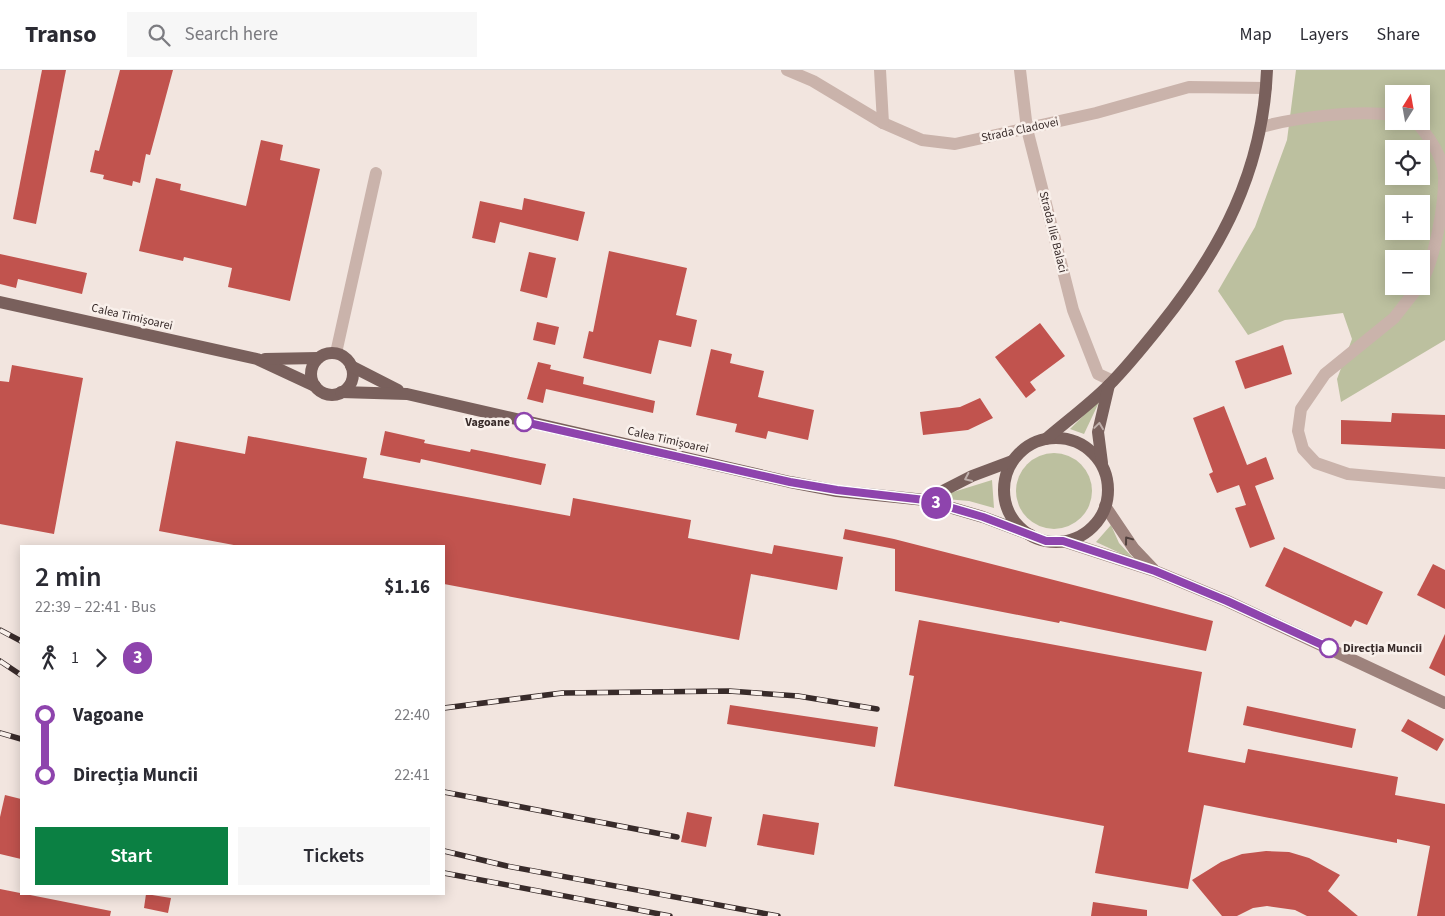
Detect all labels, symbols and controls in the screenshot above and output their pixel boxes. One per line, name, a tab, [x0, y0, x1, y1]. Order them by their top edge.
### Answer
search box	[127, 12, 477, 57]
text: Transo	[25, 17, 97, 52]
icon: search	[145, 21, 173, 49]
text: Search here	[185, 21, 278, 48]
text: Map	[1240, 22, 1272, 47]
text: Layers	[1300, 22, 1349, 47]
text: Share	[1377, 22, 1420, 47]
north arrow	[1385, 85, 1430, 130]
map controls	[1385, 85, 1430, 295]
street label: Strada Cladovei	[980, 113, 1060, 147]
button: locate	[1385, 140, 1430, 185]
street label: Strada Ilie Balaci	[1035, 189, 1071, 275]
button: +	[1385, 195, 1430, 240]
button: −	[1385, 250, 1430, 295]
street label: Calea Timișoarei	[90, 299, 174, 335]
marker: Vagoane	[514, 412, 534, 432]
place label: Vagoane	[464, 414, 510, 431]
one-way arrow	[1093, 421, 1104, 429]
street label: Calea Timișoarei	[626, 422, 710, 458]
one-way arrow	[964, 472, 973, 482]
line badge: 3	[920, 487, 952, 519]
text: 3	[931, 490, 941, 515]
one-way arrow	[1125, 536, 1134, 546]
text: 2 min	[35, 557, 102, 597]
text: $1.16	[384, 574, 430, 601]
text: 22:39 – 22:41 · Bus	[35, 596, 156, 618]
marker: Direcția Muncii	[1319, 638, 1339, 658]
place label: Direcția Muncii	[1343, 640, 1422, 657]
icon: walk	[35, 644, 63, 672]
icon: forward	[87, 644, 115, 672]
text: 3	[133, 645, 142, 670]
text: 1	[71, 647, 79, 669]
text: Vagoane	[73, 702, 144, 729]
text: 22:40	[394, 704, 430, 726]
text: Direcția Muncii	[73, 762, 198, 789]
text: 22:41	[394, 764, 430, 786]
button: Start	[35, 827, 228, 885]
button: Tickets	[238, 827, 430, 885]

